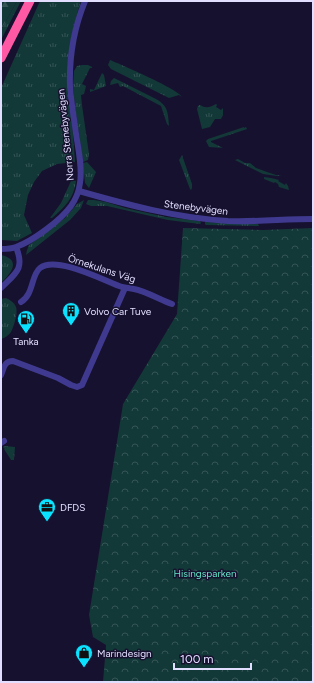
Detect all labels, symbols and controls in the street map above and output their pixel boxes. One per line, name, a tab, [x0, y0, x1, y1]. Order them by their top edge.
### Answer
street label: Norra Stenebyvägen	[54, 88, 77, 182]
street label: Stenebyvägen	[163, 197, 229, 218]
street label: Örnekulans Väg	[66, 251, 138, 286]
building icon: Volvo Car Tuve	[61, 301, 81, 326]
place label: Volvo Car Tuve	[84, 305, 152, 318]
fuel station icon: Tanka	[16, 309, 36, 334]
place label: Tanka	[13, 335, 39, 348]
office icon: DFDS	[37, 497, 57, 522]
place label: DFDS	[60, 501, 85, 514]
park label: Hisingsparken	[173, 567, 237, 580]
shop icon: Marindesign	[74, 643, 94, 668]
scale bar	[174, 645, 251, 671]
place label: Marindesign	[97, 647, 152, 660]
text: 100 m	[180, 652, 214, 666]

